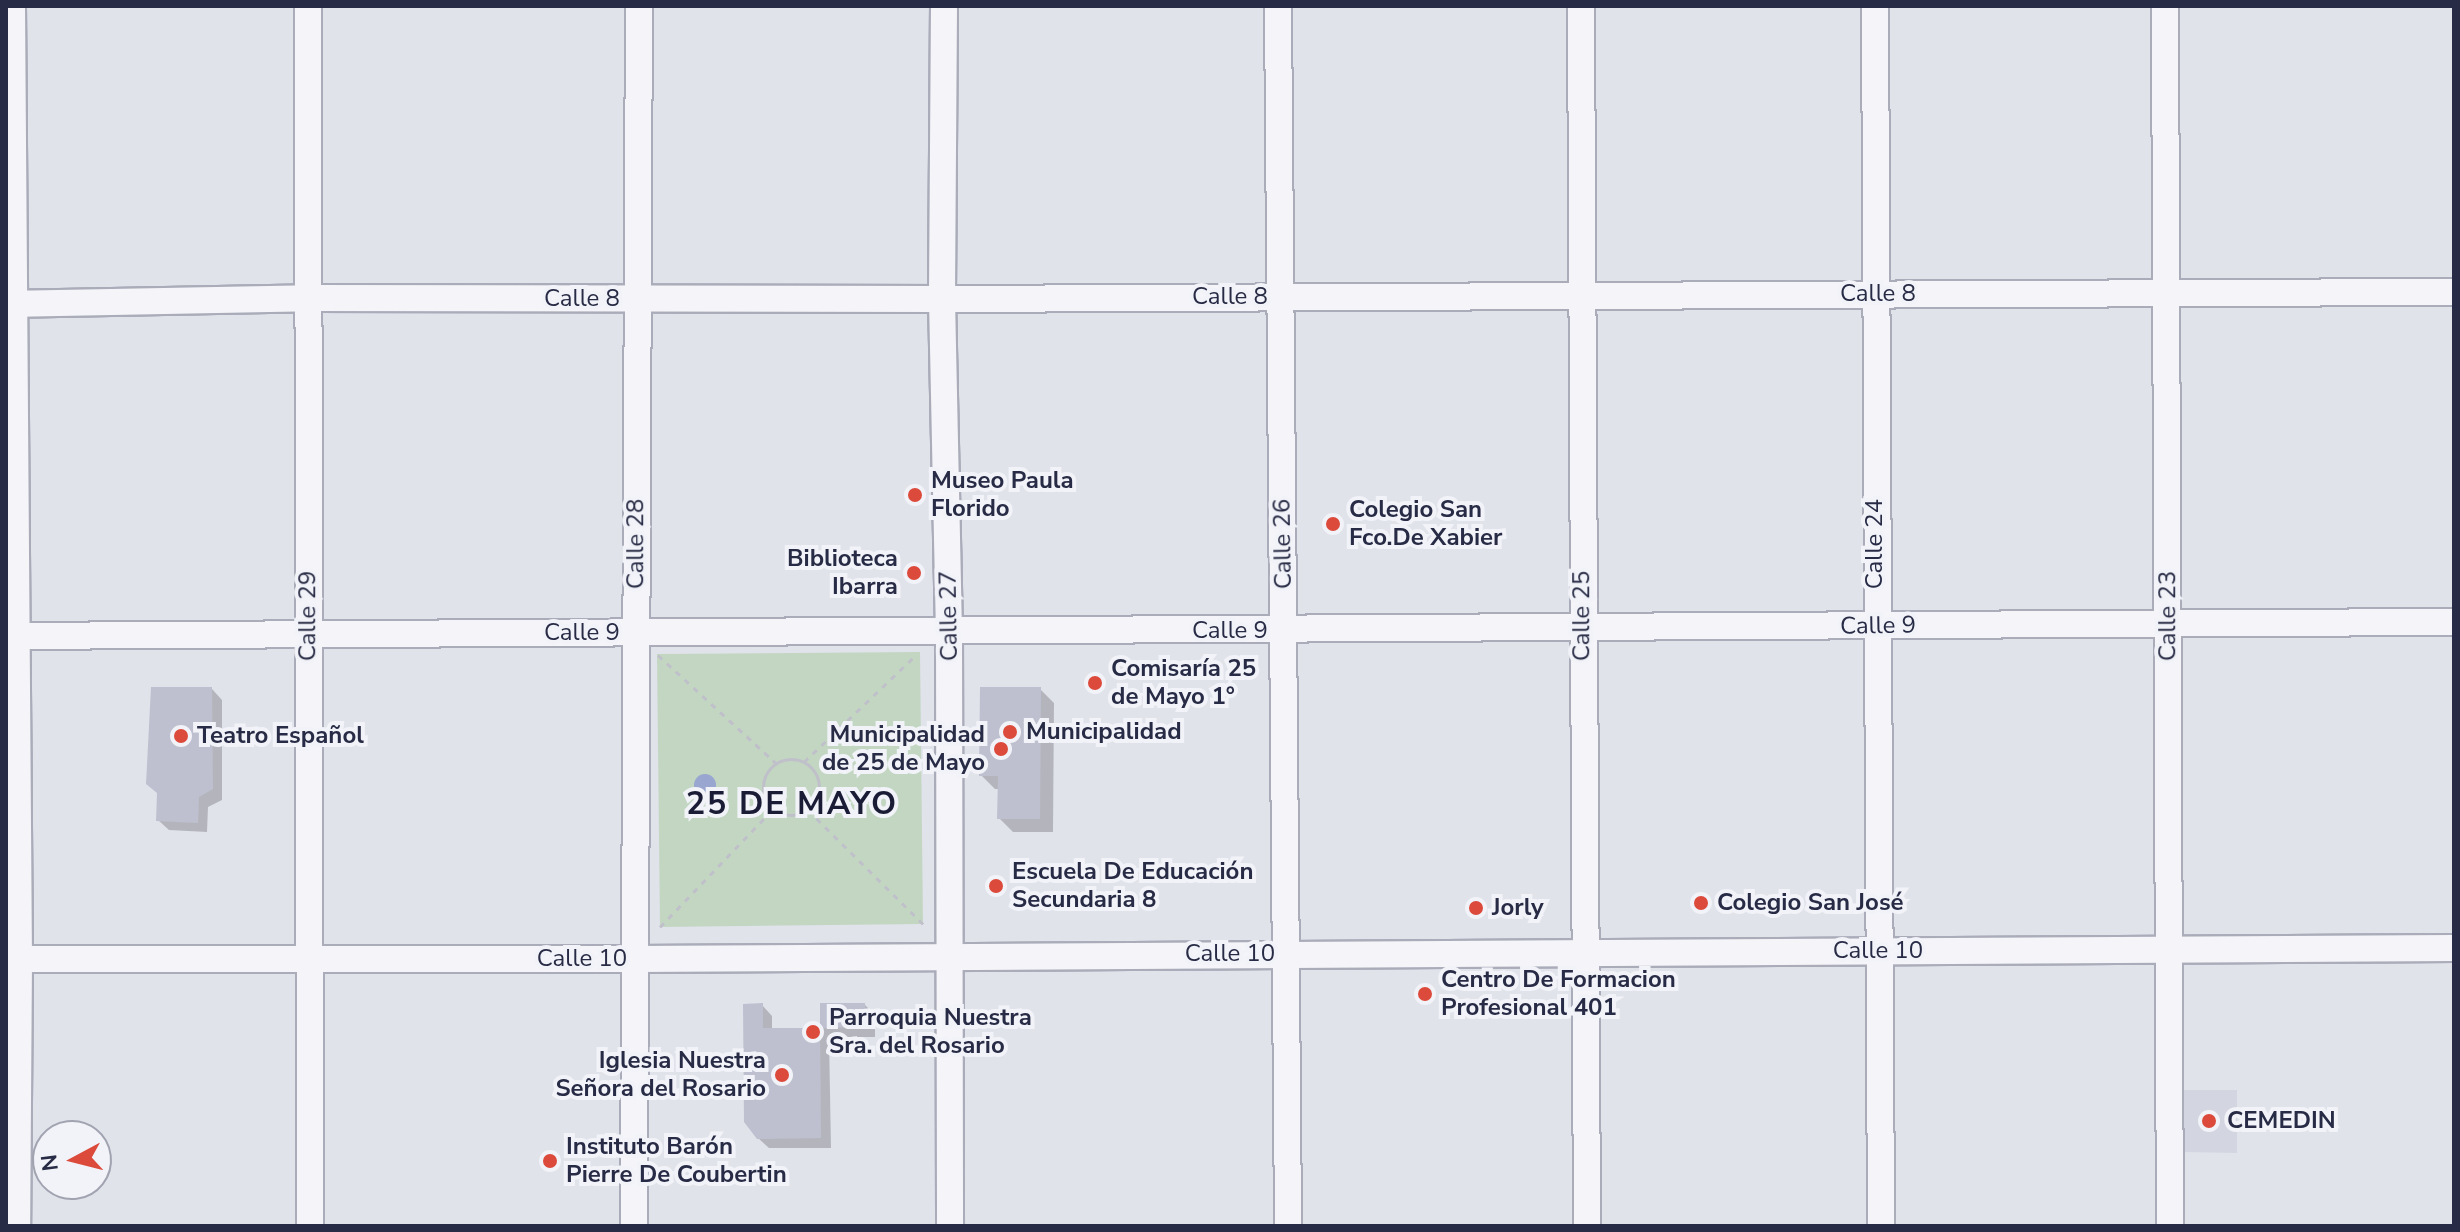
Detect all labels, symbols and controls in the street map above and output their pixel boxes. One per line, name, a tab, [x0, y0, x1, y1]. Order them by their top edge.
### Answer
street label: Calle 8	[1840, 280, 1916, 308]
street label: Calle 8	[1192, 283, 1268, 311]
street label: Calle 8	[544, 285, 620, 313]
place label: Museo Paula Florido	[931, 467, 1074, 523]
marker: Museo Paula Florido	[906, 486, 924, 504]
place label: Colegio San Fco.De Xabier	[1349, 496, 1502, 552]
street label: Calle 28	[622, 499, 650, 589]
street label: Calle 26	[1268, 499, 1298, 589]
street label: Calle 24	[1861, 499, 1889, 589]
marker: Colegio San Fco.De Xabier	[1324, 515, 1342, 533]
place label: Biblioteca Ibarra	[787, 545, 898, 601]
marker: Biblioteca Ibarra	[905, 564, 923, 582]
street label: Calle 29	[294, 571, 322, 661]
street label: Calle 27	[934, 571, 964, 661]
street label: Calle 25	[1568, 571, 1596, 661]
street label: Calle 23	[2154, 571, 2182, 661]
street label: Calle 9	[1840, 611, 1916, 641]
street label: Calle 9	[1192, 617, 1268, 645]
street label: Calle 9	[544, 619, 620, 647]
place label: Comisaría 25 de Mayo 1°	[1111, 655, 1256, 711]
marker: Comisaría 25 de Mayo 1°	[1086, 674, 1104, 692]
place label: Municipalidad	[1026, 718, 1182, 746]
place label: Municipalidad de 25 de Mayo	[822, 721, 985, 777]
place label: Teatro Español	[197, 722, 364, 750]
marker: Municipalidad	[1001, 723, 1019, 741]
marker: Teatro Español	[172, 727, 190, 745]
marker: Municipalidad de 25 de Mayo	[992, 740, 1010, 758]
district label: 25 DE MAYO	[686, 785, 898, 823]
place label: Escuela De Educación Secundaria 8	[1012, 858, 1253, 914]
marker: Escuela De Educación Secundaria 8	[987, 877, 1005, 895]
place label: Colegio San José	[1717, 889, 1904, 917]
place label: Jorly	[1492, 894, 1544, 922]
marker: Colegio San José	[1692, 894, 1710, 912]
marker: Jorly	[1467, 899, 1485, 917]
street label: Calle 10	[1833, 937, 1923, 965]
street label: Calle 10	[1185, 940, 1275, 968]
street label: Calle 10	[537, 945, 627, 973]
place label: Centro De Formacion Profesional 401	[1441, 966, 1676, 1022]
marker: Centro De Formacion Profesional 401	[1416, 985, 1434, 1003]
place label: Parroquia Nuestra Sra. del Rosario	[829, 1004, 1032, 1060]
marker: Parroquia Nuestra Sra. del Rosario	[804, 1023, 822, 1041]
place label: Iglesia Nuestra Señora del Rosario	[555, 1047, 766, 1103]
marker: Iglesia Nuestra Señora del Rosario	[773, 1066, 791, 1084]
place label: CEMEDIN	[2227, 1107, 2336, 1135]
marker: CEMEDIN	[2198, 1110, 2220, 1132]
north arrow	[32, 1120, 112, 1200]
place label: Instituto Barón Pierre De Coubertin	[566, 1133, 787, 1189]
marker: Instituto Barón Pierre De Coubertin	[541, 1152, 559, 1170]
text: N	[34, 1153, 66, 1173]

